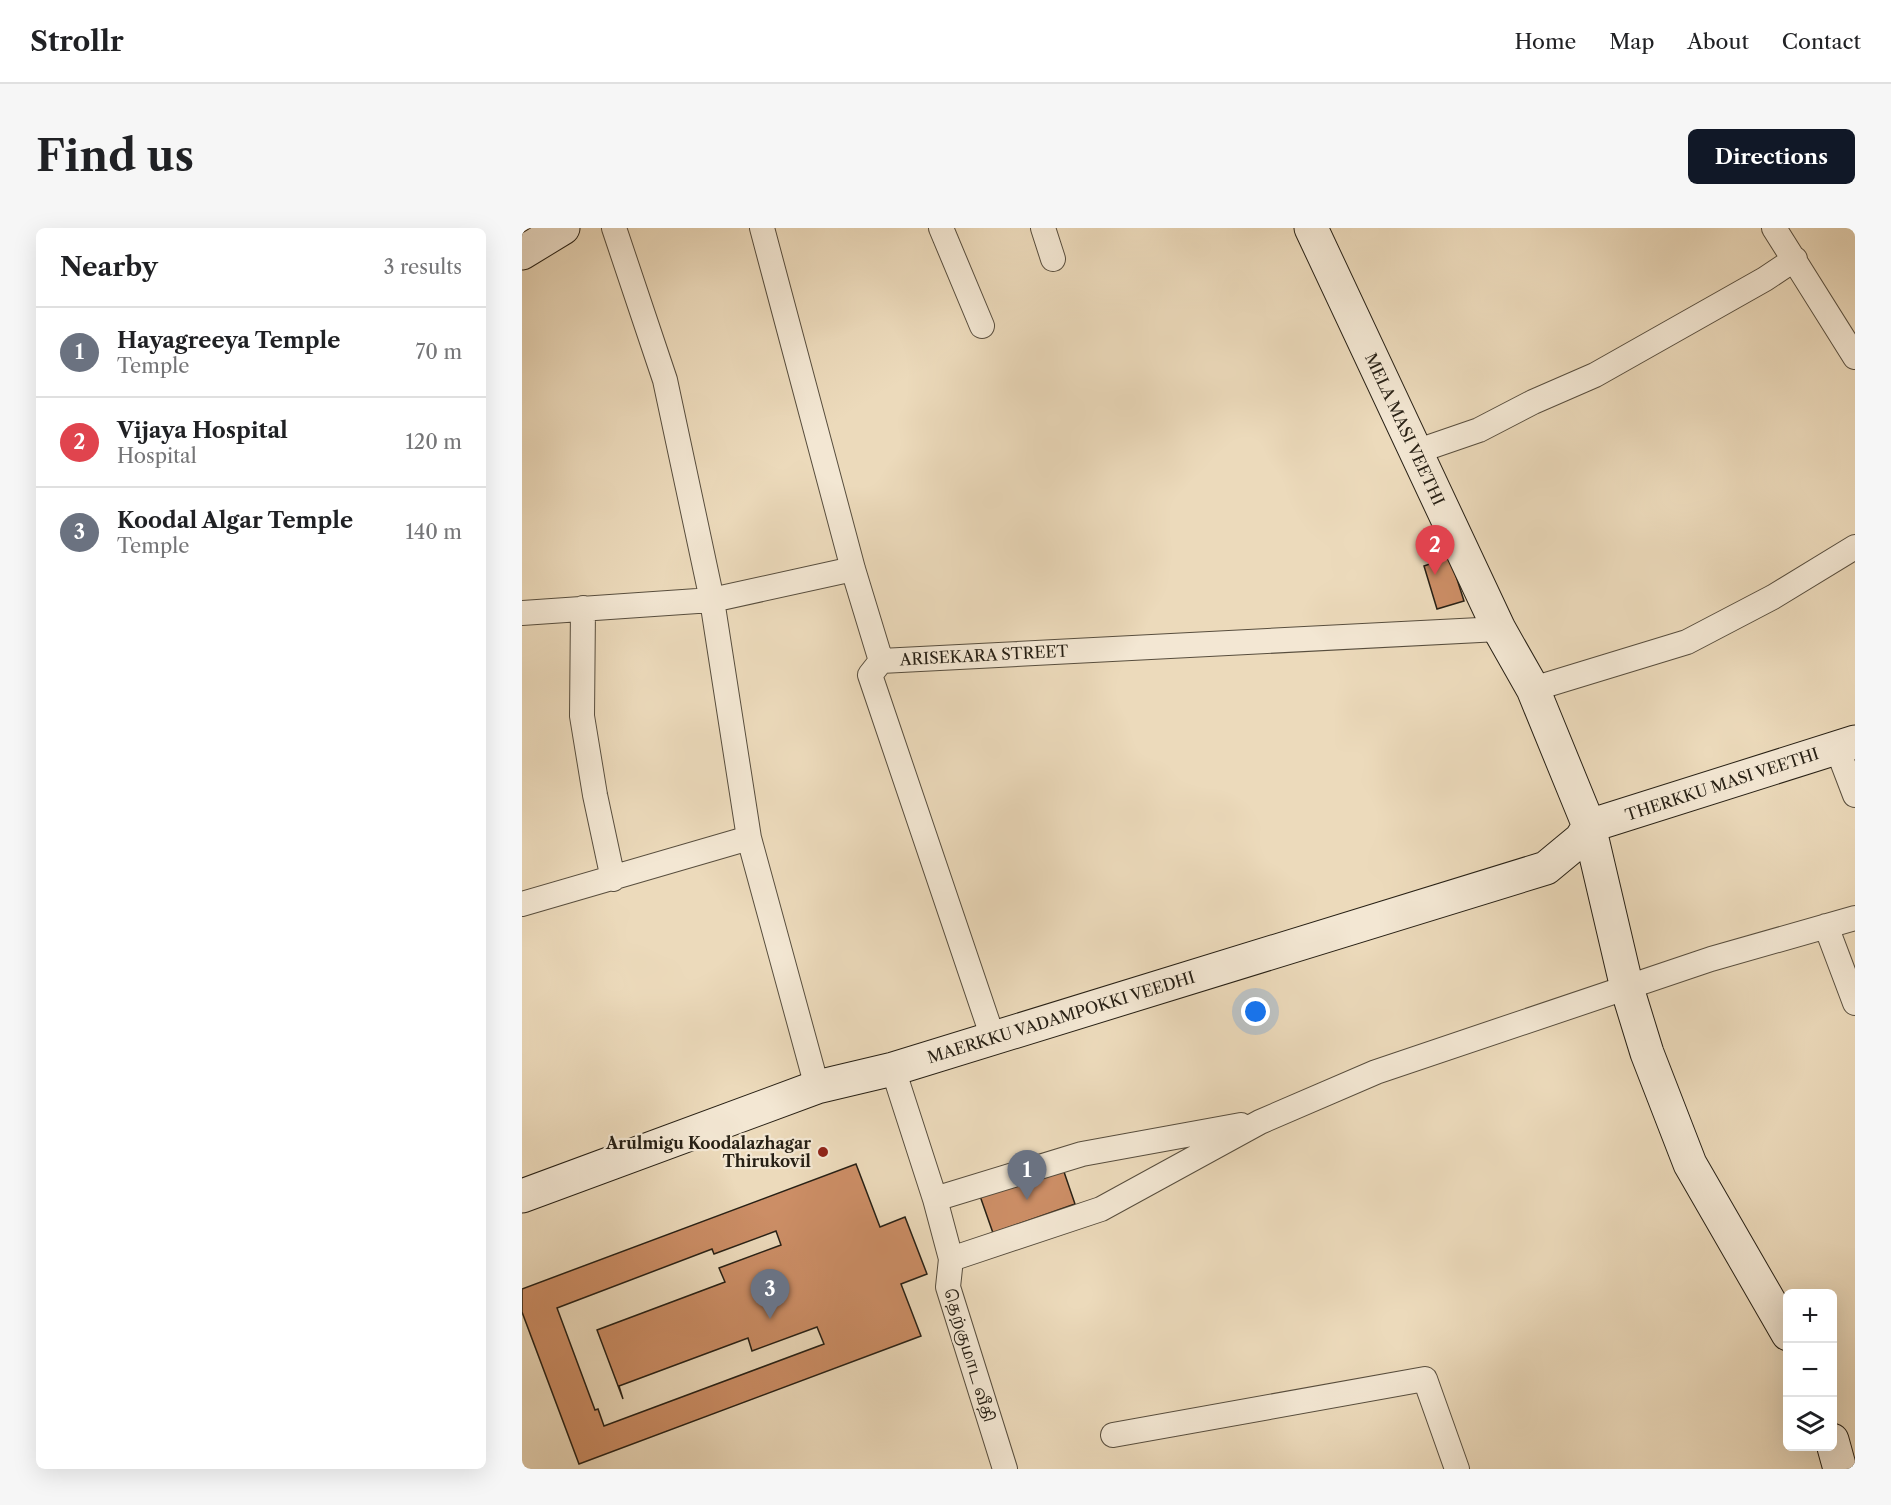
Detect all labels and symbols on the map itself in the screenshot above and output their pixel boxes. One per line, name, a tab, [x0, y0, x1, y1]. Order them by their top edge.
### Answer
street label: MELA MASI VEETHI	[1361, 350, 1449, 508]
pin: 2	[1416, 526, 1454, 575]
street label: ARISEKARA STREET	[898, 641, 1069, 669]
street label: THERKKU MASI VEETHI	[1623, 743, 1821, 825]
street label: MAERKKU VADAMPOKKI VEEDHI	[925, 967, 1197, 1067]
your location	[1241, 997, 1270, 1026]
place label: Arulmigu Koodalazhagar Thirukovil	[605, 1133, 811, 1171]
marker: Arulmigu Koodalazhagar Thirukovil	[816, 1145, 830, 1159]
pin: 1	[1008, 1150, 1046, 1200]
pin: 3	[750, 1270, 790, 1319]
street label: தெற்குமாட வீதி	[939, 1286, 1000, 1425]

